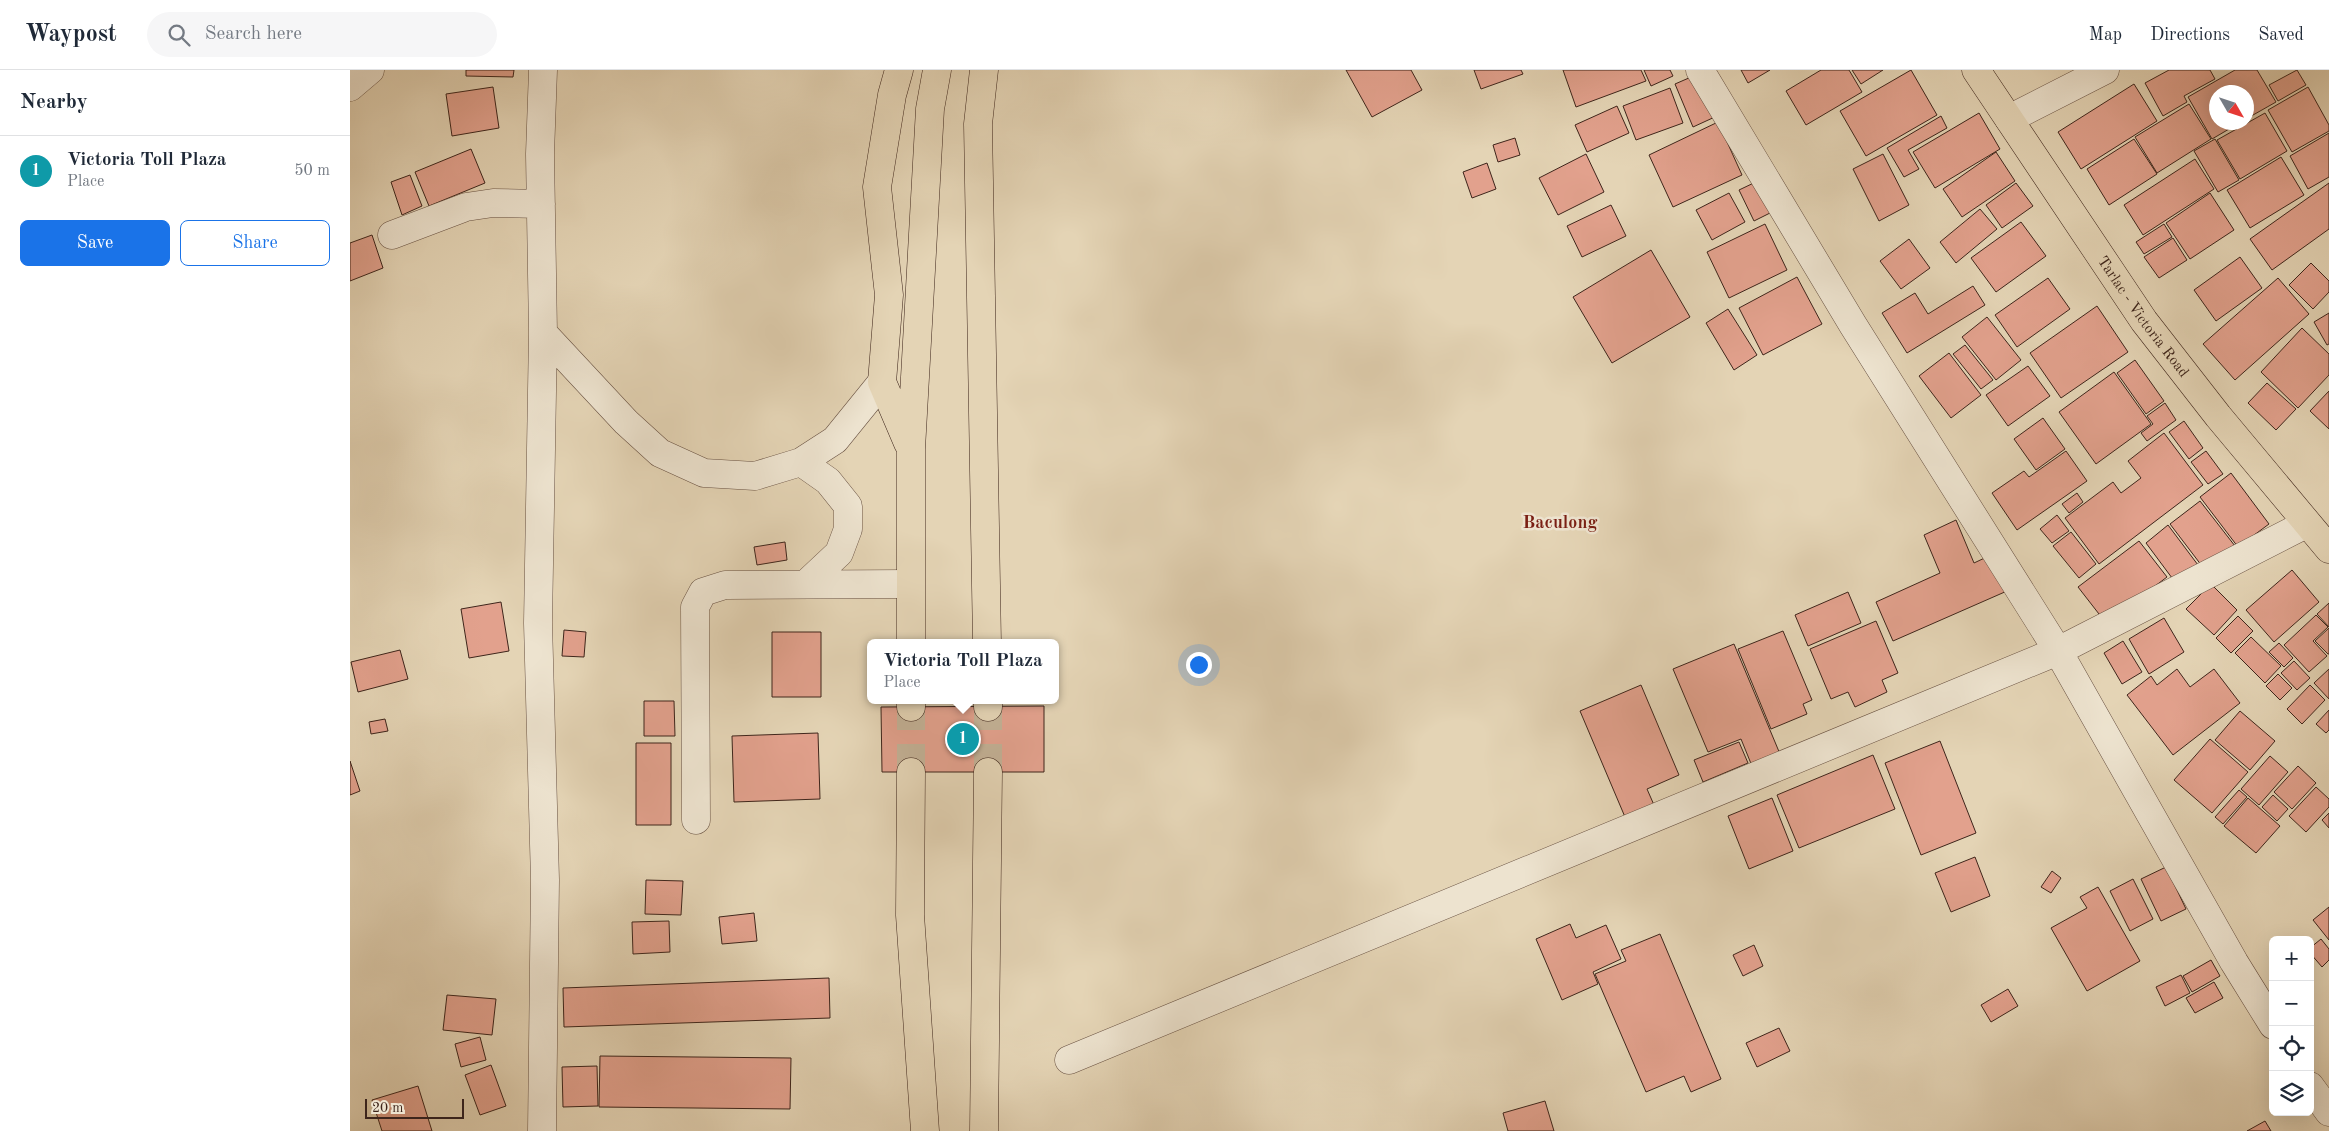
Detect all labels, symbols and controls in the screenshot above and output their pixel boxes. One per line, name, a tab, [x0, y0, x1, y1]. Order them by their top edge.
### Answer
search box	[147, 12, 497, 57]
icon: search	[165, 21, 193, 49]
text: Waypost	[25, 23, 117, 47]
text: Search here	[205, 25, 302, 44]
text: Map	[2089, 26, 2122, 44]
text: Directions	[2150, 26, 2230, 44]
text: Saved	[2258, 26, 2304, 44]
north arrow	[2209, 85, 2254, 130]
text: Nearby	[20, 92, 88, 113]
text: Victoria Toll Plaza	[67, 151, 227, 170]
text: 1	[31, 163, 41, 179]
text: 50 m	[294, 163, 330, 179]
text: Place	[67, 174, 104, 190]
button: Save	[20, 220, 170, 266]
button: Share	[180, 220, 330, 266]
street label: Tarlac - Victoria Road	[2094, 254, 2191, 381]
district label: Baculong	[1523, 514, 1597, 532]
popup	[867, 639, 1059, 704]
text: Victoria Toll Plaza	[883, 652, 1043, 671]
your location	[1186, 652, 1212, 678]
text: Place	[883, 675, 921, 691]
pin: 1	[947, 720, 979, 758]
map controls	[2269, 936, 2314, 1116]
button: +	[2269, 936, 2314, 981]
button: −	[2269, 981, 2314, 1026]
button: locate	[2269, 1026, 2314, 1071]
button: layers	[2269, 1071, 2314, 1116]
scale bar	[365, 1096, 464, 1119]
text: 20 m	[372, 1101, 403, 1115]

